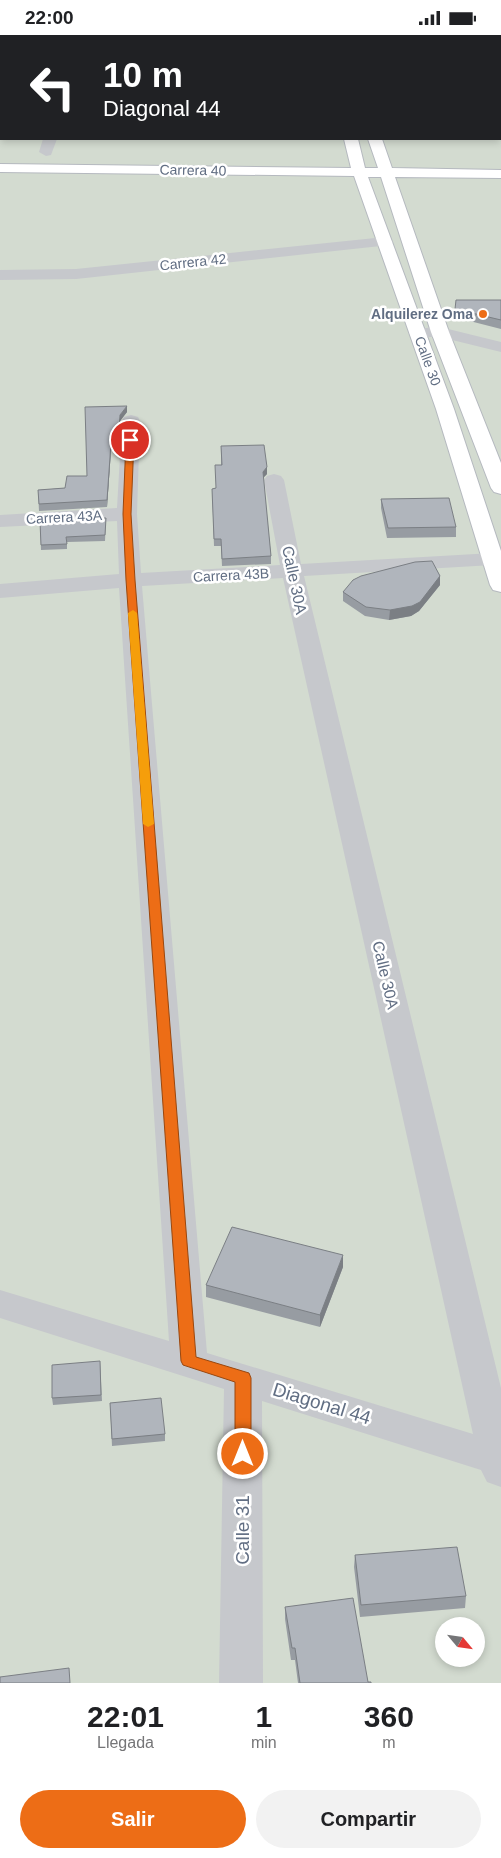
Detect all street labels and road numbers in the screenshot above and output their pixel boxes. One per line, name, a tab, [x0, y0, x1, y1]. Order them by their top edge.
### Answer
street label: Carrera 40	[159, 161, 227, 179]
street label: Carrera 42	[159, 251, 227, 273]
street label: Calle 30	[412, 334, 444, 388]
street label: Carrera 43A	[26, 507, 103, 527]
street label: Calle 30A	[279, 544, 310, 616]
street label: Carrera 43B	[193, 565, 269, 585]
street label: Calle 30A	[369, 939, 402, 1011]
street label: Diagonal 44	[270, 1379, 374, 1428]
street label: Calle 31	[232, 1495, 253, 1565]

